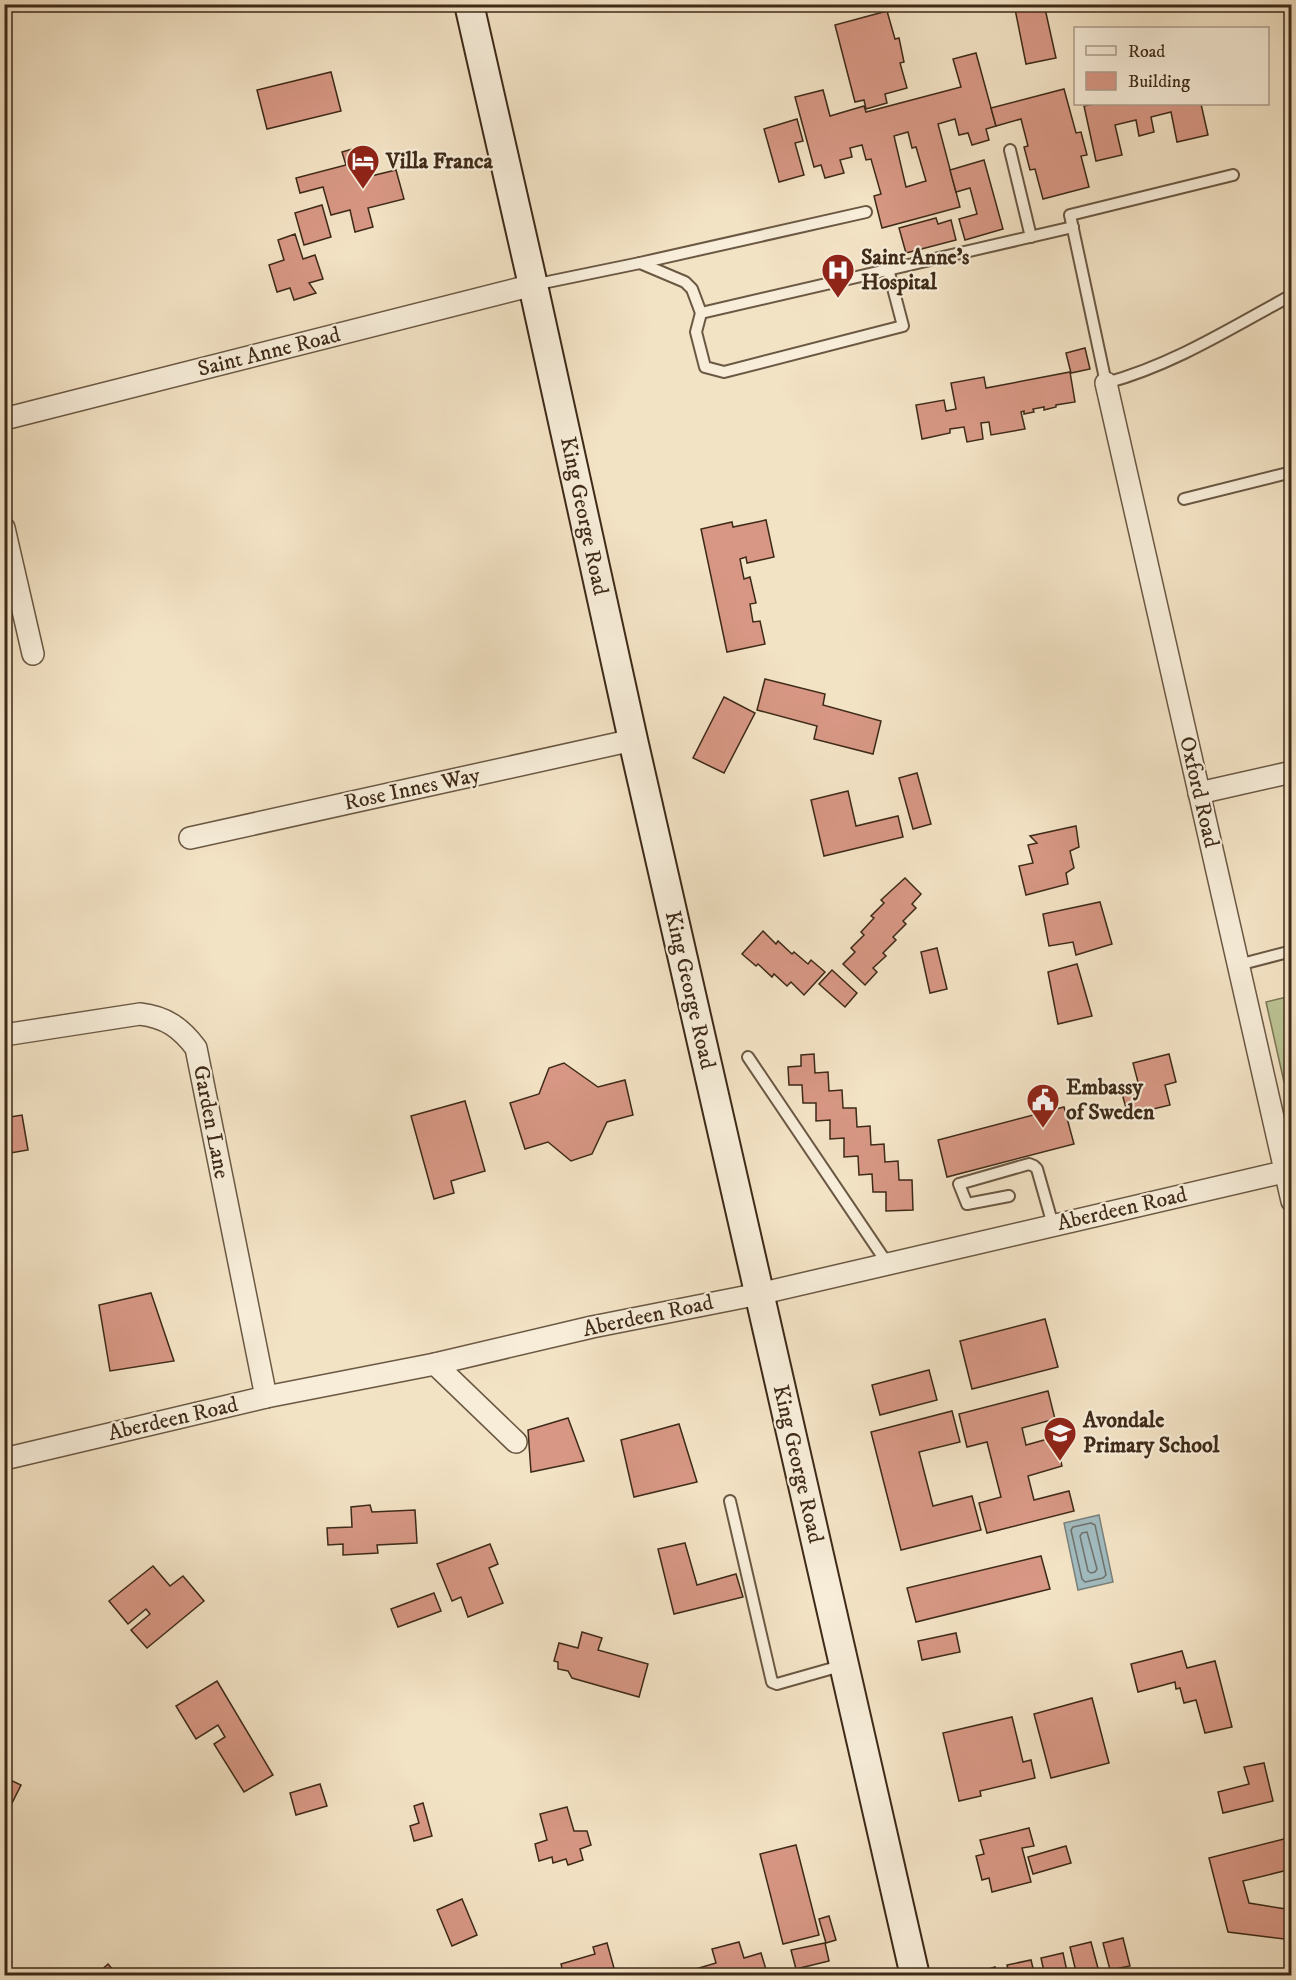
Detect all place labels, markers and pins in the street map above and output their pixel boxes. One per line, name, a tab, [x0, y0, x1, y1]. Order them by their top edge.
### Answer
hotel icon: Villa Franca	[345, 143, 381, 190]
place label: Villa Franca	[385, 148, 494, 175]
place label: Saint Anne's Hospital	[861, 244, 970, 296]
hospital icon: Saint Anne's Hospital	[820, 252, 856, 299]
place label: Embassy of Sweden	[1066, 1074, 1155, 1126]
public building icon: Embassy of Sweden	[1025, 1082, 1061, 1129]
place label: Avondale Primary School	[1082, 1407, 1220, 1459]
school or university icon: Avondale Primary School	[1042, 1415, 1078, 1462]

